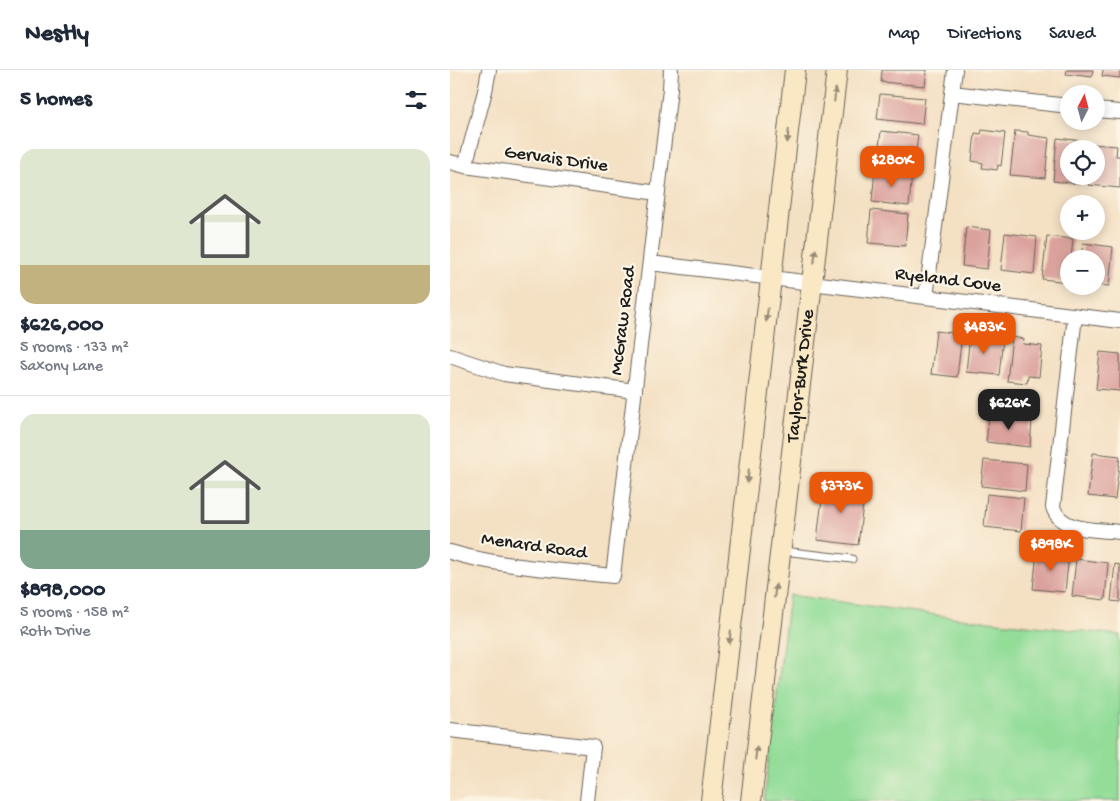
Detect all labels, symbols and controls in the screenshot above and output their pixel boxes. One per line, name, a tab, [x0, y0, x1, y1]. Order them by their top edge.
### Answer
text: Nestly	[25, 20, 89, 49]
text: Map	[888, 24, 920, 45]
text: Directions	[948, 24, 1021, 45]
text: Saved	[1049, 24, 1095, 45]
north arrow	[1060, 85, 1105, 130]
map controls	[1060, 85, 1105, 295]
icon: filters	[402, 86, 430, 114]
one-way arrow	[831, 86, 839, 102]
text: 5 homes	[20, 88, 92, 113]
one-way arrow	[784, 128, 792, 144]
button: locate	[1060, 140, 1105, 185]
street label: Gervais Drive	[503, 141, 610, 179]
pin: $280K	[857, 146, 927, 188]
text: $280K	[871, 152, 913, 171]
icon: home	[180, 181, 270, 271]
button: +	[1060, 195, 1105, 240]
one-way arrow	[811, 248, 819, 264]
button: −	[1060, 250, 1105, 295]
street label: McGraw Road	[606, 263, 642, 377]
street label: Ryeland Cove	[894, 263, 1003, 299]
one-way arrow	[763, 307, 771, 323]
street label: Taylor-Burk Drive	[782, 308, 820, 445]
pin: $483K	[949, 312, 1019, 355]
text: $626,000	[20, 314, 103, 339]
text: $483K	[964, 319, 1004, 338]
text: 5 rooms · 133 m²	[20, 339, 129, 358]
text: Saxony Lane	[20, 358, 103, 377]
pin: $626K	[974, 388, 1044, 431]
text: $626K	[989, 395, 1029, 414]
icon: home	[180, 447, 270, 537]
one-way arrow	[744, 468, 752, 484]
pin: $373K	[806, 472, 876, 514]
text: $373K	[821, 478, 861, 497]
street label: Menard Road	[480, 528, 590, 566]
pin: $898K	[1016, 530, 1086, 572]
text: $898K	[1030, 536, 1072, 555]
text: $898,000	[20, 579, 105, 604]
one-way arrow	[771, 583, 779, 599]
text: 5 rooms · 158 m²	[20, 604, 129, 623]
text: Roth Drive	[20, 623, 90, 642]
one-way arrow	[726, 630, 734, 646]
one-way arrow	[752, 744, 760, 760]

